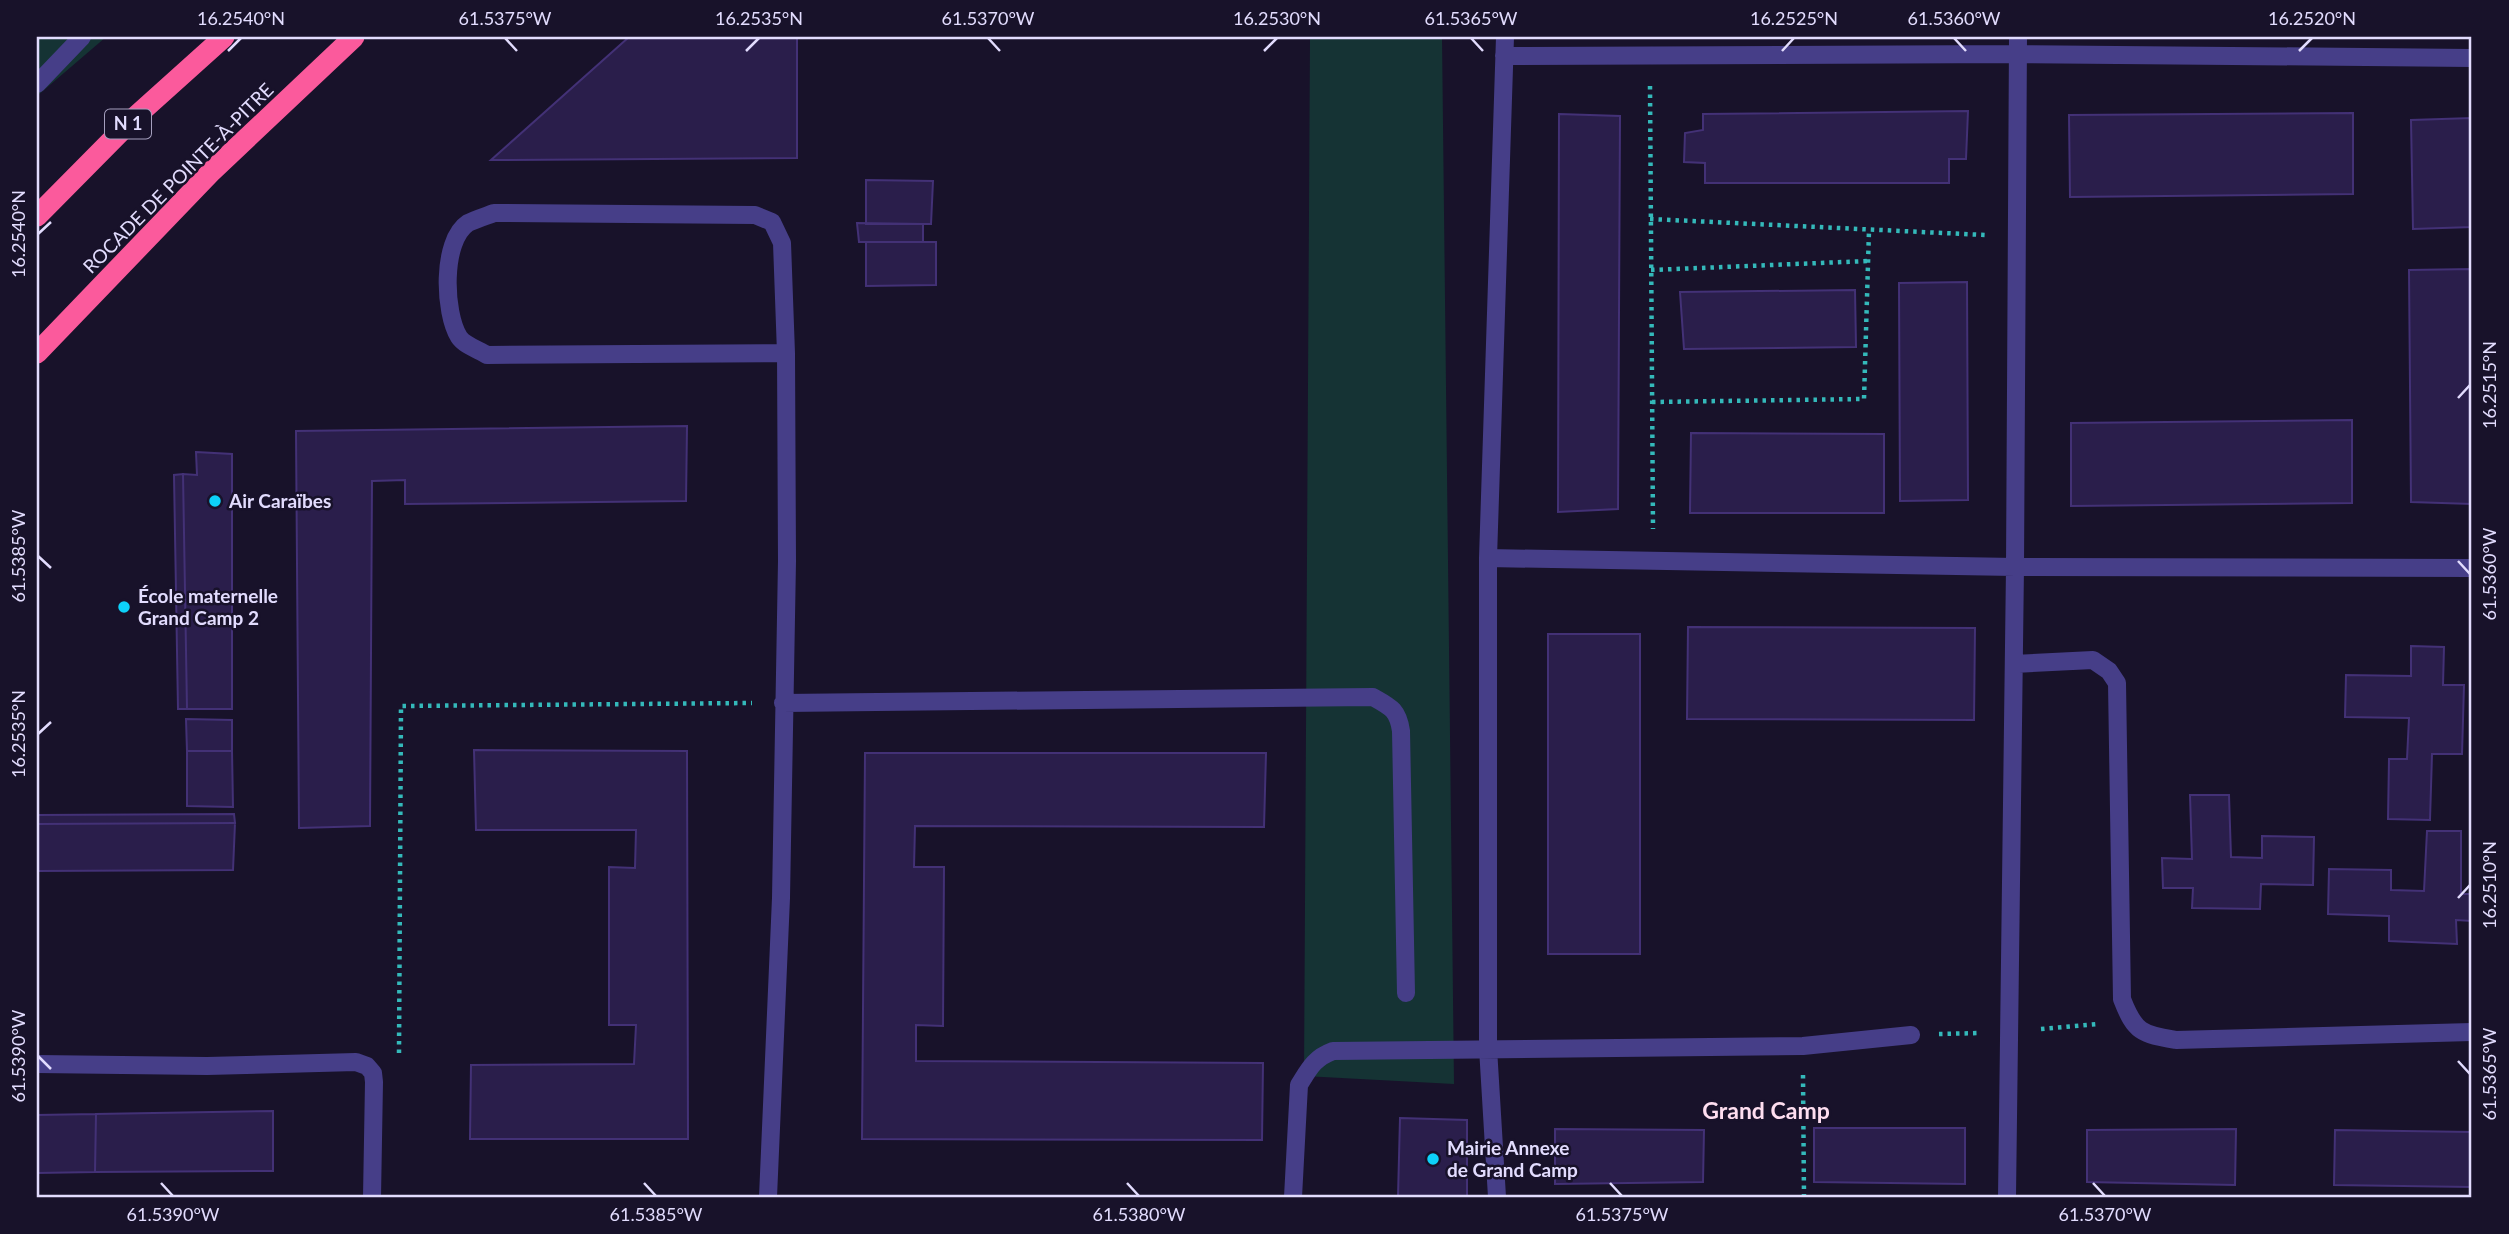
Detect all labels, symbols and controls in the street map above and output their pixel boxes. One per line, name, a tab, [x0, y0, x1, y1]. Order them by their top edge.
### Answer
text: 16.2540°N	[197, 7, 285, 29]
text: 61.5375°W	[459, 7, 552, 29]
text: 16.2535°N	[715, 7, 803, 29]
text: 61.5370°W	[942, 7, 1035, 29]
text: 16.2530°N	[1233, 7, 1321, 29]
text: 61.5365°W	[1425, 7, 1518, 29]
text: 16.2525°N	[1750, 7, 1838, 29]
text: 61.5360°W	[1908, 7, 2001, 29]
text: 16.2520°N	[2268, 7, 2356, 29]
street label: ROCADE DE POINTE-À-PITRE	[78, 78, 278, 278]
road number: N 1	[105, 110, 151, 139]
text: 16.2540°N	[7, 190, 29, 278]
text: 16.2515°N	[2478, 341, 2500, 429]
place label: Air Caraïbes	[228, 489, 331, 512]
marker: Air Caraïbes	[207, 493, 223, 509]
text: 61.5385°W	[7, 509, 29, 603]
text: 61.5360°W	[2478, 527, 2500, 621]
place label: École maternelle Grand Camp 2	[138, 584, 278, 629]
marker: École maternelle Grand Camp 2	[116, 599, 132, 615]
text: 16.2535°N	[7, 690, 29, 778]
text: 16.2510°N	[2478, 841, 2500, 929]
text: 61.5390°W	[7, 1009, 29, 1103]
text: 61.5365°W	[2478, 1027, 2500, 1121]
district label: Grand Camp	[1702, 1096, 1830, 1124]
place label: Mairie Annexe de Grand Camp	[1447, 1136, 1578, 1181]
marker: Mairie Annexe de Grand Camp	[1425, 1151, 1441, 1167]
text: 61.5390°W	[127, 1203, 220, 1225]
text: 61.5385°W	[610, 1203, 703, 1225]
text: 61.5380°W	[1093, 1203, 1186, 1225]
text: 61.5375°W	[1576, 1203, 1669, 1225]
text: 61.5370°W	[2059, 1203, 2152, 1225]

